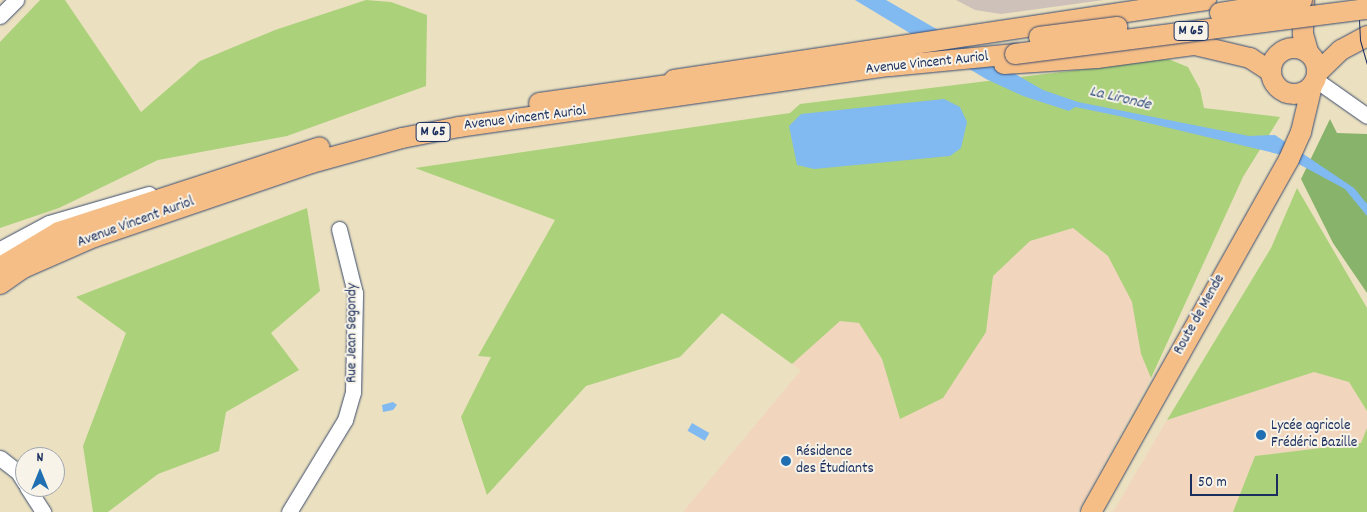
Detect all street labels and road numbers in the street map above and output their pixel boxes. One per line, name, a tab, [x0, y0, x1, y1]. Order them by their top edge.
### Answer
road number: M 65	[1174, 20, 1208, 42]
street label: Avenue Vincent Auriol	[865, 49, 989, 79]
street label: Avenue Vincent Auriol	[463, 103, 587, 135]
road number: M 65	[416, 120, 450, 144]
street label: Avenue Vincent Auriol	[75, 193, 197, 253]
street label: Route de Mende	[1171, 272, 1229, 358]
street label: Rue Jean Segondy	[344, 283, 362, 383]

